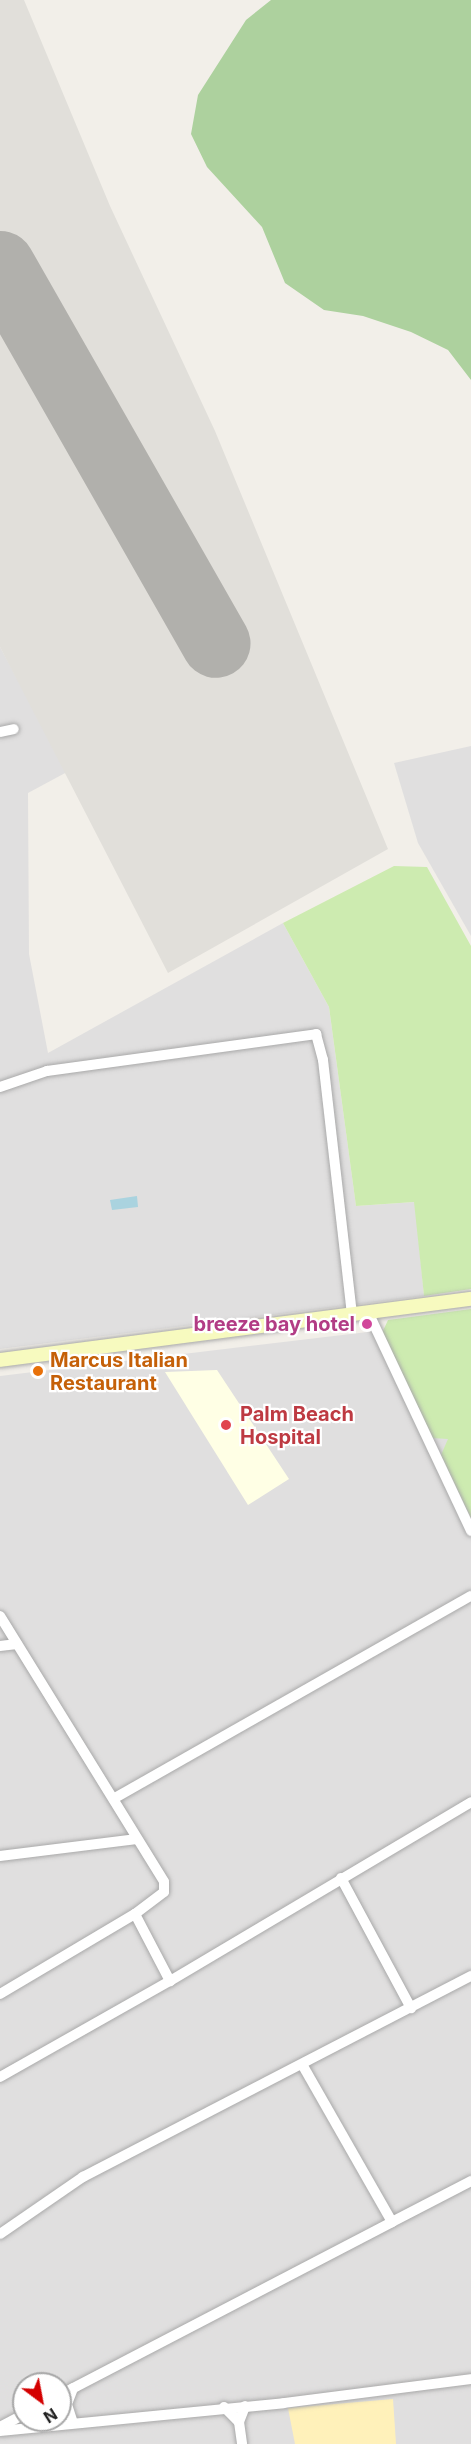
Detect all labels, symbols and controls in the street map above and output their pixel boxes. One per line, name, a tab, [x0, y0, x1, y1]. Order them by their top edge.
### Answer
place label: breeze bay hotel	[194, 1312, 355, 1336]
marker: breeze bay hotel	[360, 1317, 374, 1331]
place label: Marcus Italian Restaurant	[50, 1348, 188, 1395]
marker: Marcus Italian Restaurant	[31, 1364, 45, 1378]
place label: Palm Beach Hospital	[240, 1402, 354, 1449]
marker: Palm Beach Hospital	[217, 1416, 235, 1434]
north arrow	[12, 2372, 72, 2432]
text: N	[40, 2404, 61, 2427]

